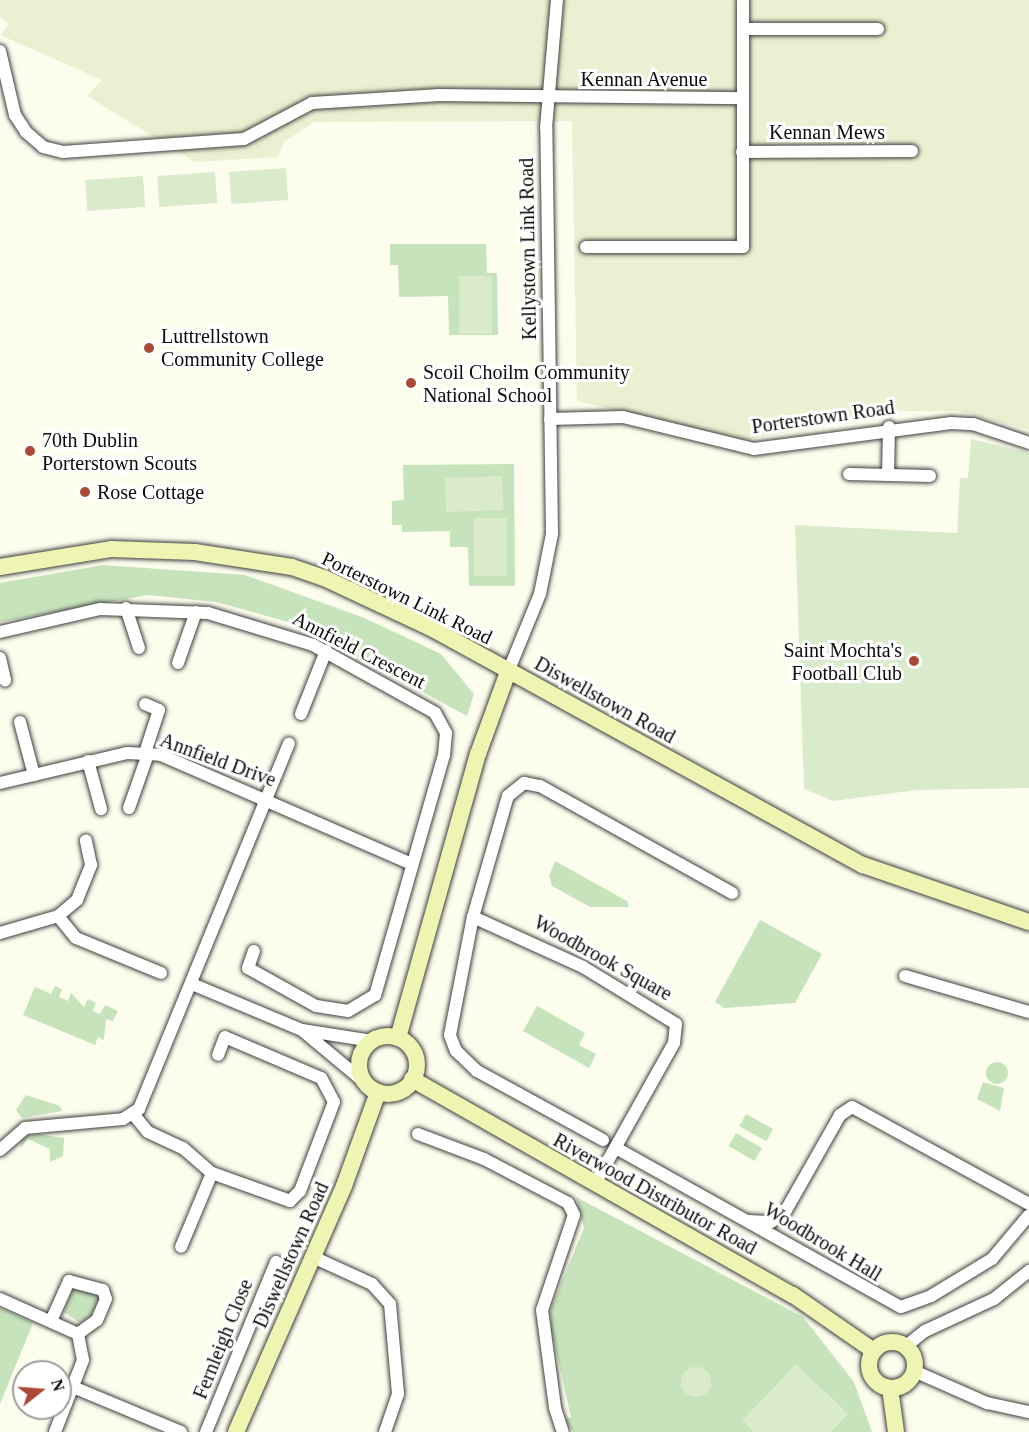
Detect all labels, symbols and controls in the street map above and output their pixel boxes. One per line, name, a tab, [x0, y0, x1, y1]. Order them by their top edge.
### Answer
street label: Kennan Avenue	[580, 67, 708, 91]
street label: Kennan Mews	[769, 120, 885, 144]
street label: Kellystown Link Road	[514, 158, 542, 340]
place label: Luttrellstown Community College	[161, 324, 324, 371]
marker: Luttrellstown Community College	[142, 341, 156, 355]
place label: Scoil Choilm Community National School	[423, 360, 630, 407]
marker: Scoil Choilm Community National School	[404, 376, 418, 390]
street label: Porterstown Road	[750, 395, 896, 439]
place label: 70th Dublin Porterstown Scouts	[42, 428, 197, 475]
marker: 70th Dublin Porterstown Scouts	[23, 444, 37, 458]
place label: Rose Cottage	[97, 480, 204, 504]
marker: Rose Cottage	[78, 485, 92, 499]
street label: Porterstown Link Road	[318, 546, 496, 650]
street label: Annfield Crescent	[288, 606, 430, 694]
place label: Saint Mochta's Football Club	[783, 638, 902, 685]
street label: Diswellstown Road	[530, 651, 680, 749]
marker: Saint Mochta's Football Club	[907, 654, 921, 668]
street label: Annfield Drive	[157, 728, 279, 792]
street label: Woodbrook Square	[530, 910, 676, 1006]
street label: Riverwood Distributor Road	[549, 1128, 761, 1260]
street label: Diswellstown Road	[248, 1178, 334, 1332]
street label: Woodbrook Hall	[760, 1197, 886, 1287]
street label: Fernleigh Close	[188, 1276, 258, 1402]
north arrow	[12, 1360, 72, 1420]
text: N	[48, 1377, 68, 1393]

